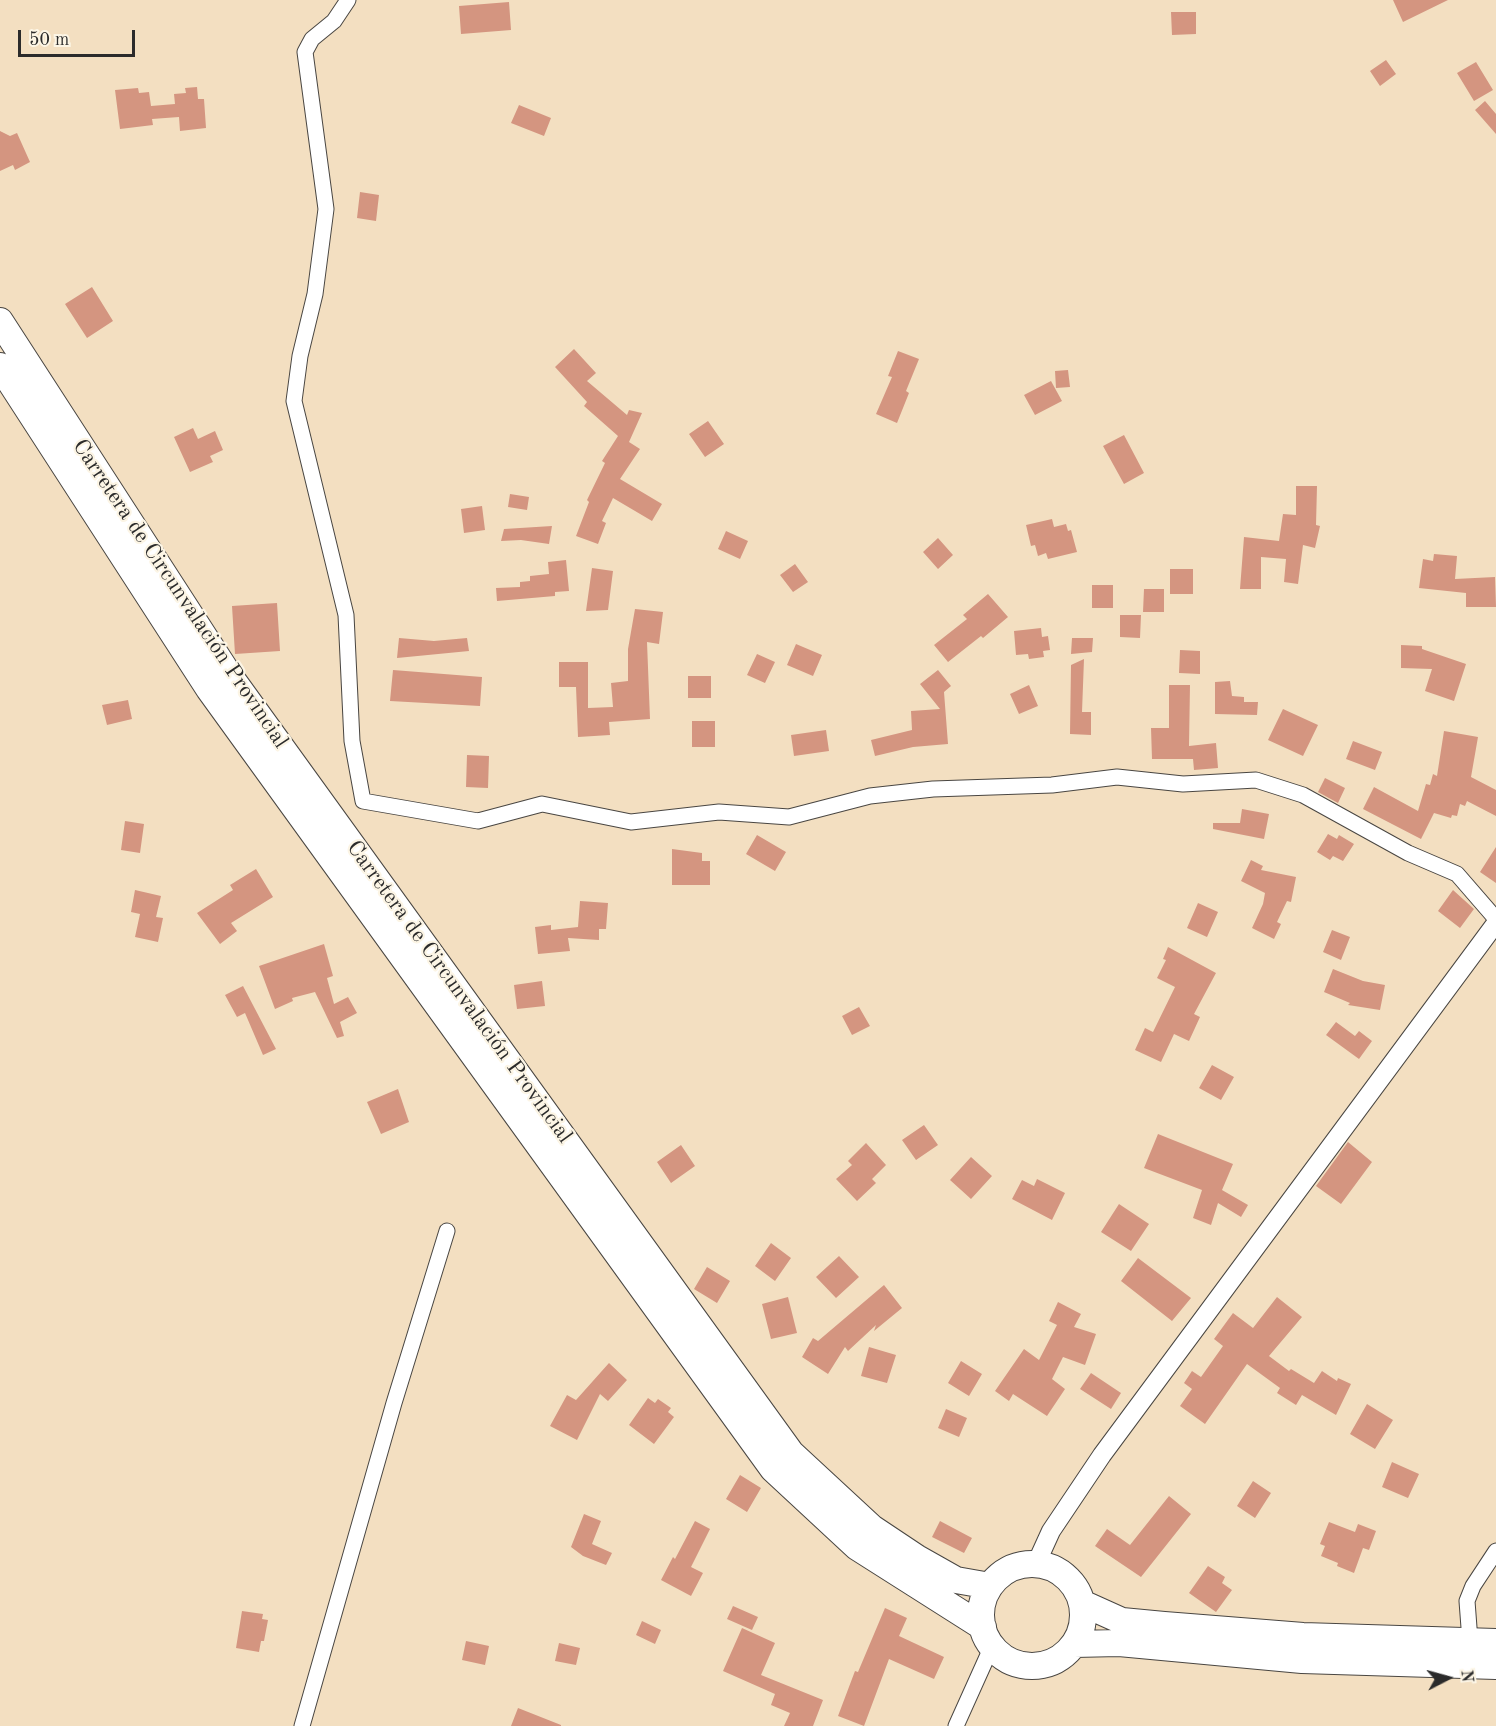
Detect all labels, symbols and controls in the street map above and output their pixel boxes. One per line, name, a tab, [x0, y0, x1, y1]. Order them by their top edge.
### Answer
scale bar	[21, 18, 138, 56]
text: 50 m	[29, 31, 69, 49]
street label: Carretera de Circunvalación Provincial	[66, 434, 294, 754]
street label: Carretera de Circunvalación Provincial	[340, 836, 578, 1148]
north arrow	[1418, 1648, 1478, 1708]
text: N	[1457, 1669, 1474, 1683]

